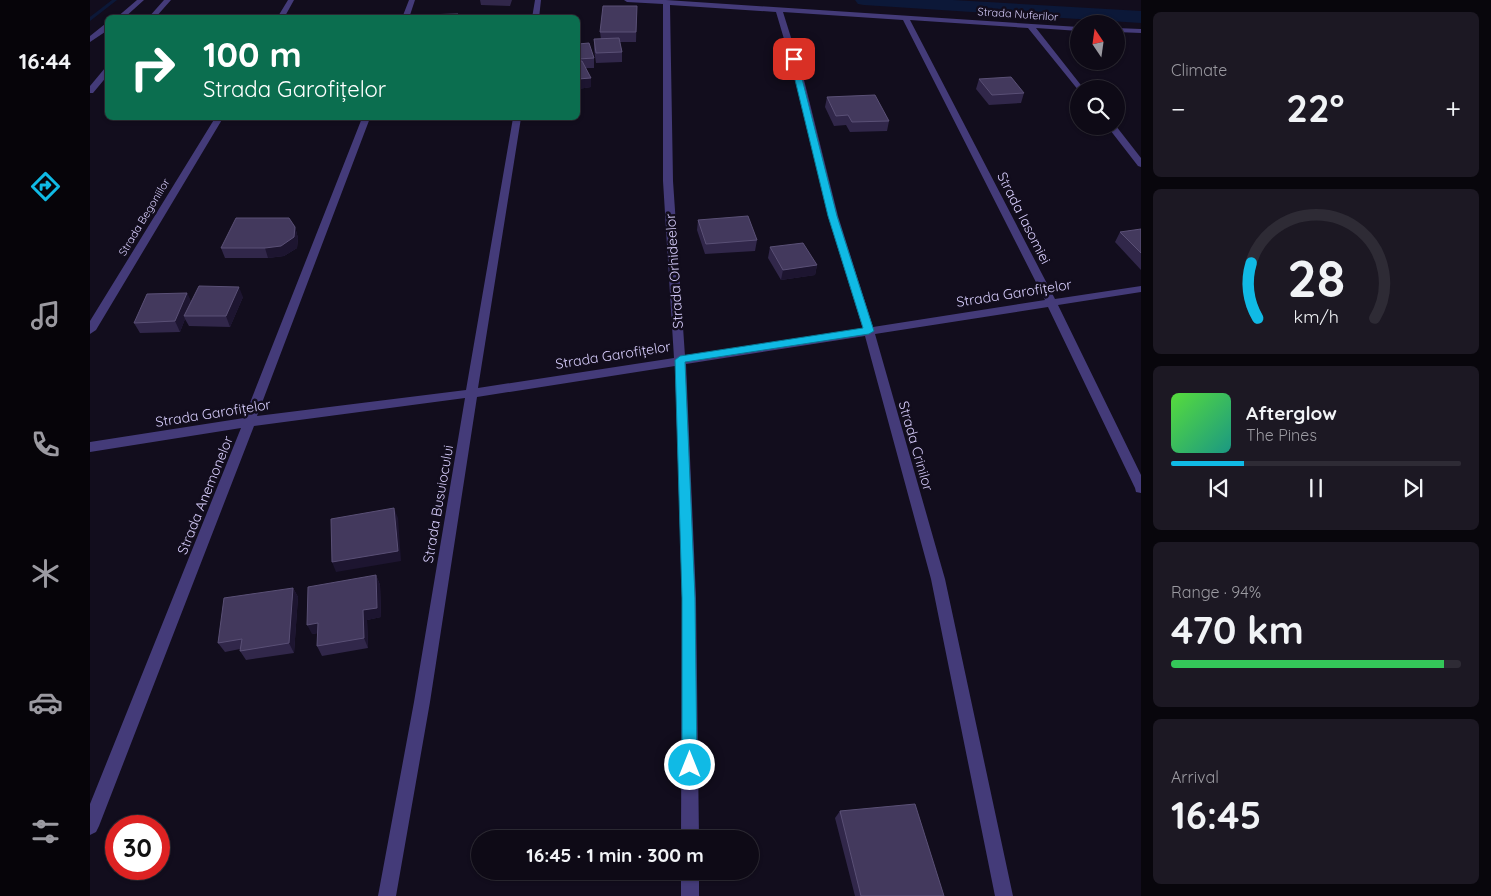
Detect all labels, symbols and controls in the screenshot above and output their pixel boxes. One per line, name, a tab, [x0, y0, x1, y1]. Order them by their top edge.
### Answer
street label: Strada Nuferilor	[977, 4, 1060, 24]
north arrow	[1070, 15, 1125, 70]
map controls	[1070, 15, 1125, 135]
text: 100 m	[203, 32, 302, 76]
icon: right	[120, 35, 185, 100]
pin	[773, 38, 815, 80]
icon: arrive	[780, 45, 808, 73]
text: 16:44	[19, 47, 71, 75]
text: Climate	[1171, 60, 1227, 80]
text: Strada Garofițelor	[203, 75, 386, 103]
button: search	[1070, 80, 1125, 135]
text: 22°	[1286, 84, 1344, 132]
text: −	[1171, 91, 1186, 126]
text: +	[1445, 91, 1461, 126]
icon: directions	[28, 169, 63, 204]
street label: Strada Iasomiei	[993, 169, 1055, 267]
street label: Strada Begoniilor	[115, 175, 173, 258]
street label: Strada Orhideelor	[661, 212, 687, 329]
text: 28	[1287, 245, 1345, 310]
street label: Strada Garofițelor	[955, 275, 1074, 311]
icon: music	[28, 298, 63, 333]
text: km/h	[1293, 305, 1339, 327]
street label: Strada Garofițelor	[554, 337, 673, 373]
street label: Strada Garofițelor	[154, 395, 273, 431]
street label: Strada Crinilor	[895, 399, 938, 494]
text: Afterglow	[1246, 401, 1337, 425]
text: The Pines	[1246, 425, 1317, 445]
icon: phone	[28, 427, 63, 462]
street label: Strada Anemonelor	[173, 433, 237, 557]
street label: Strada Busuiocului	[419, 444, 457, 564]
icon: previous	[1205, 474, 1233, 502]
icon: pause	[1302, 474, 1330, 502]
icon: next	[1399, 474, 1427, 502]
icon: climate	[28, 556, 63, 591]
text: Range · 94%	[1171, 582, 1261, 602]
text: 470 km	[1171, 606, 1304, 654]
icon: car	[28, 685, 63, 720]
position arrow	[663, 738, 715, 790]
text: Arrival	[1171, 767, 1219, 787]
text: 16:45	[1171, 791, 1261, 839]
icon: filters	[28, 814, 63, 849]
speed limit sign: 30	[105, 815, 170, 880]
text: 16:45 · 1 min · 300 m	[526, 843, 704, 867]

